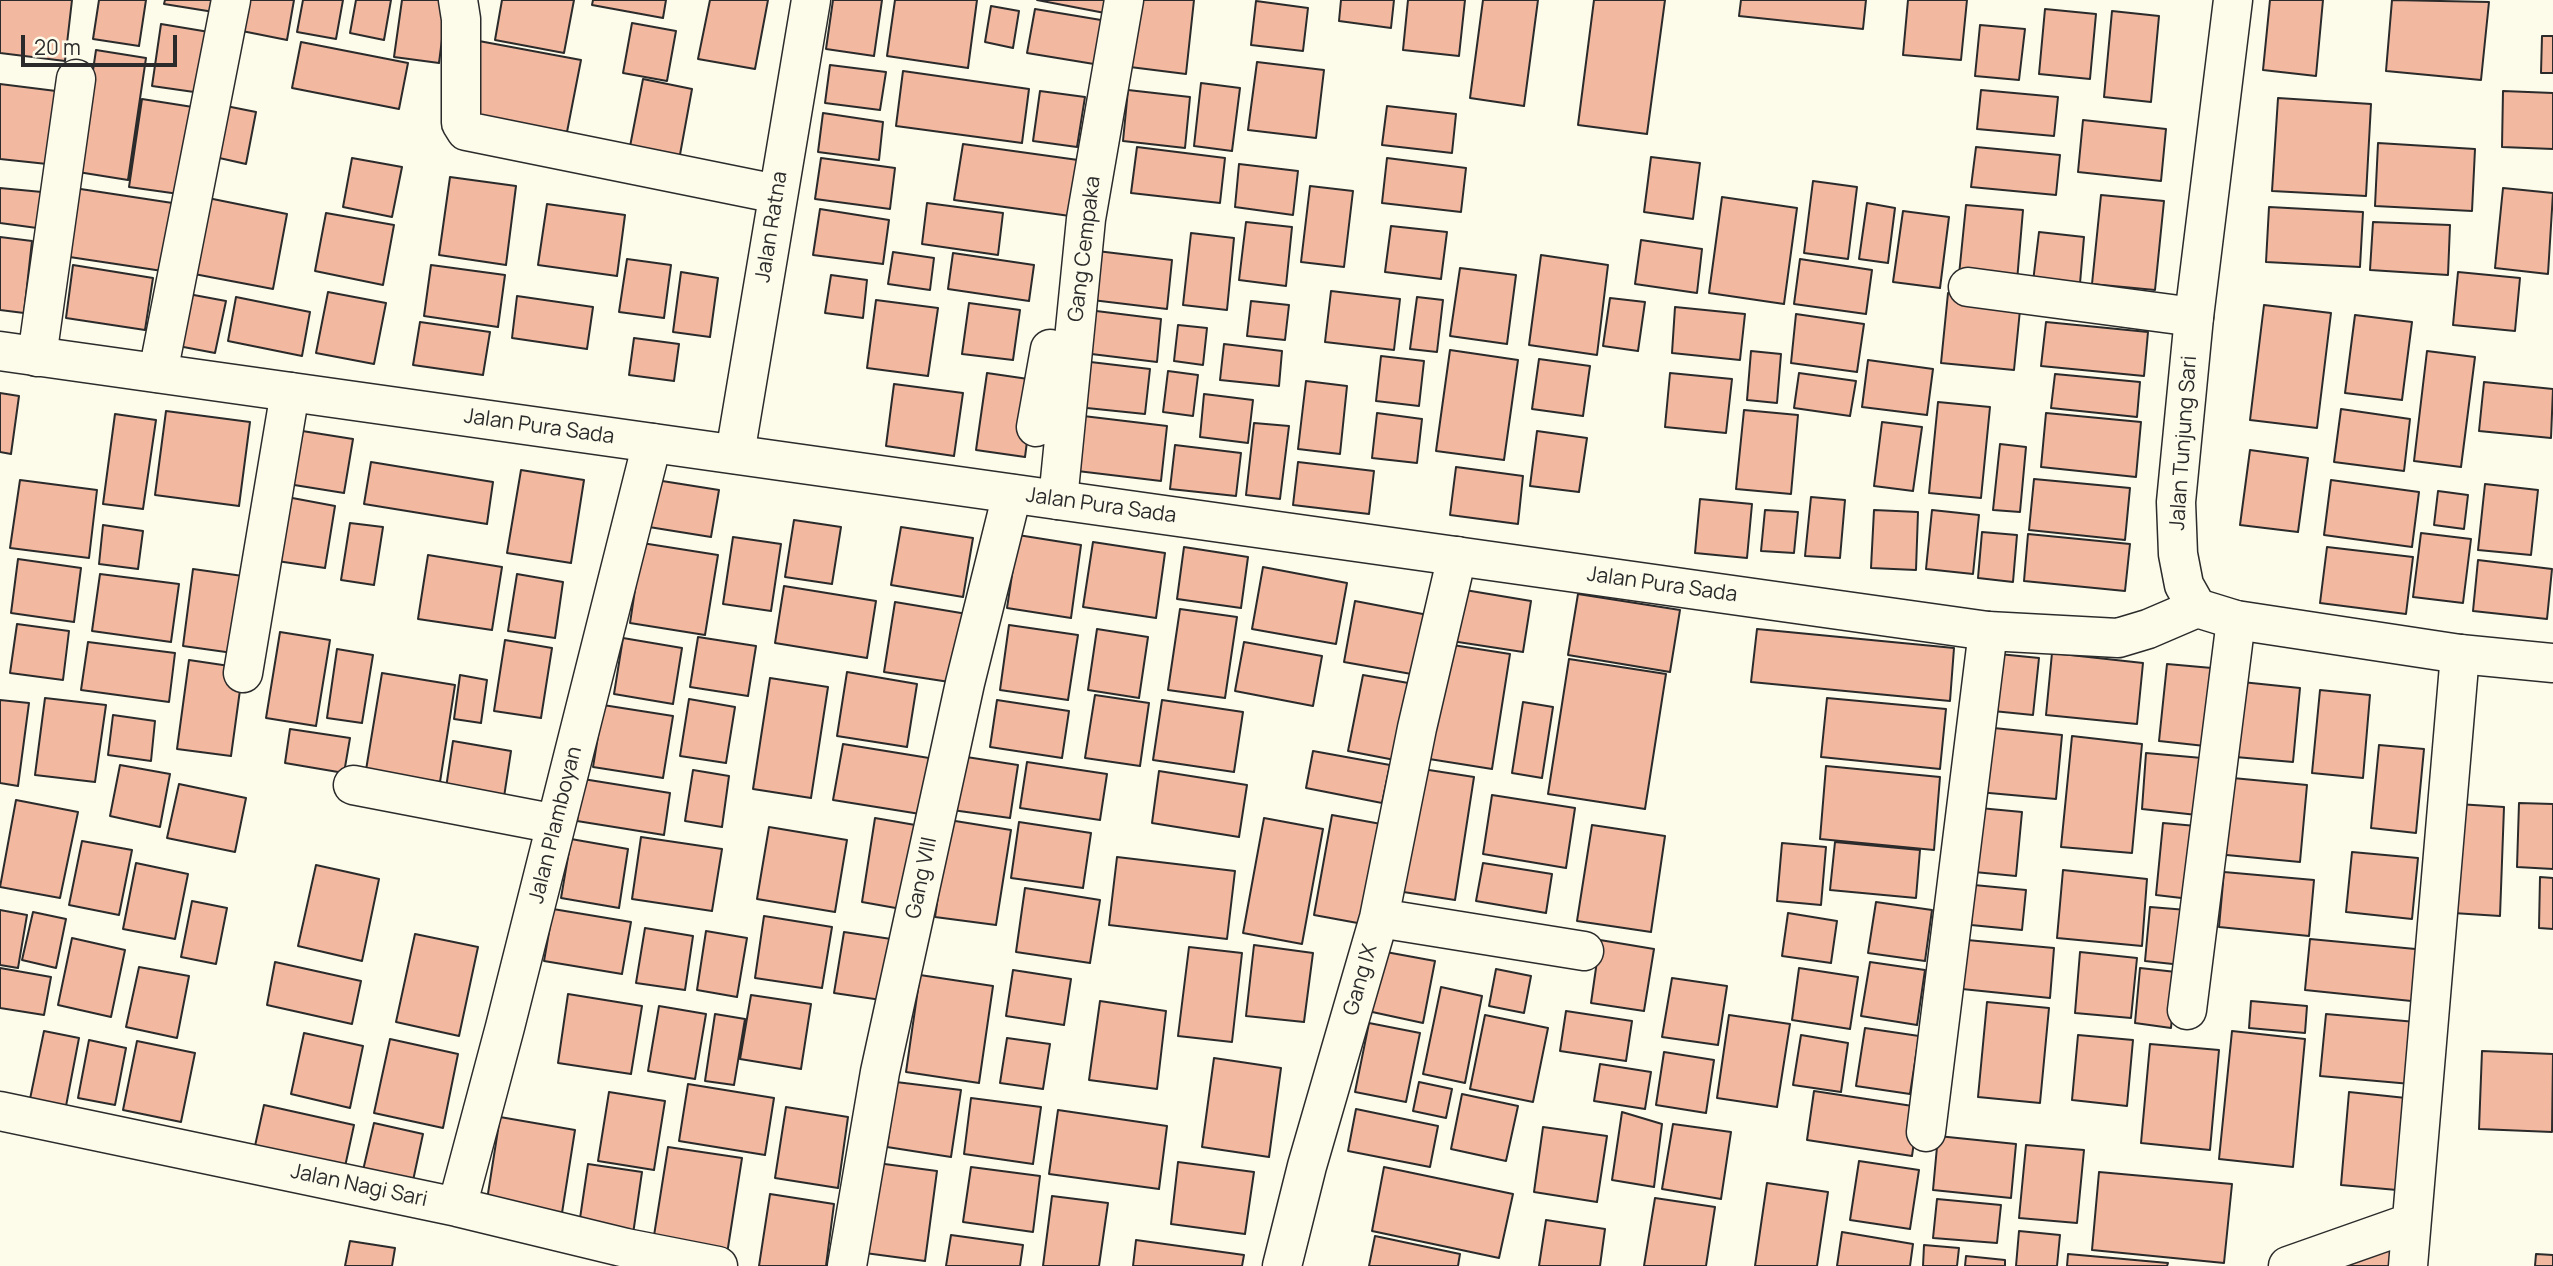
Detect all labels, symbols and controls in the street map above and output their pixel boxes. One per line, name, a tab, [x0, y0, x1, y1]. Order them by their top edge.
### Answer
scale bar	[24, 21, 180, 65]
text: 20 m	[34, 33, 81, 61]
street label: Jalan Ratna	[751, 170, 793, 284]
street label: Gang Cempaka	[1064, 175, 1106, 323]
street label: Jalan Tunjung Sari	[2165, 355, 2203, 531]
street label: Jalan Pura Sada	[462, 404, 616, 450]
street label: Jalan Pura Sada	[1024, 483, 1178, 529]
street label: Jalan Pura Sada	[1585, 562, 1739, 608]
street label: Jalan Plamboyan	[524, 744, 588, 906]
street label: Gang VIII	[901, 835, 943, 921]
street label: Gang IX	[1339, 941, 1383, 1019]
street label: Jalan Nagi Sari	[288, 1159, 430, 1213]

